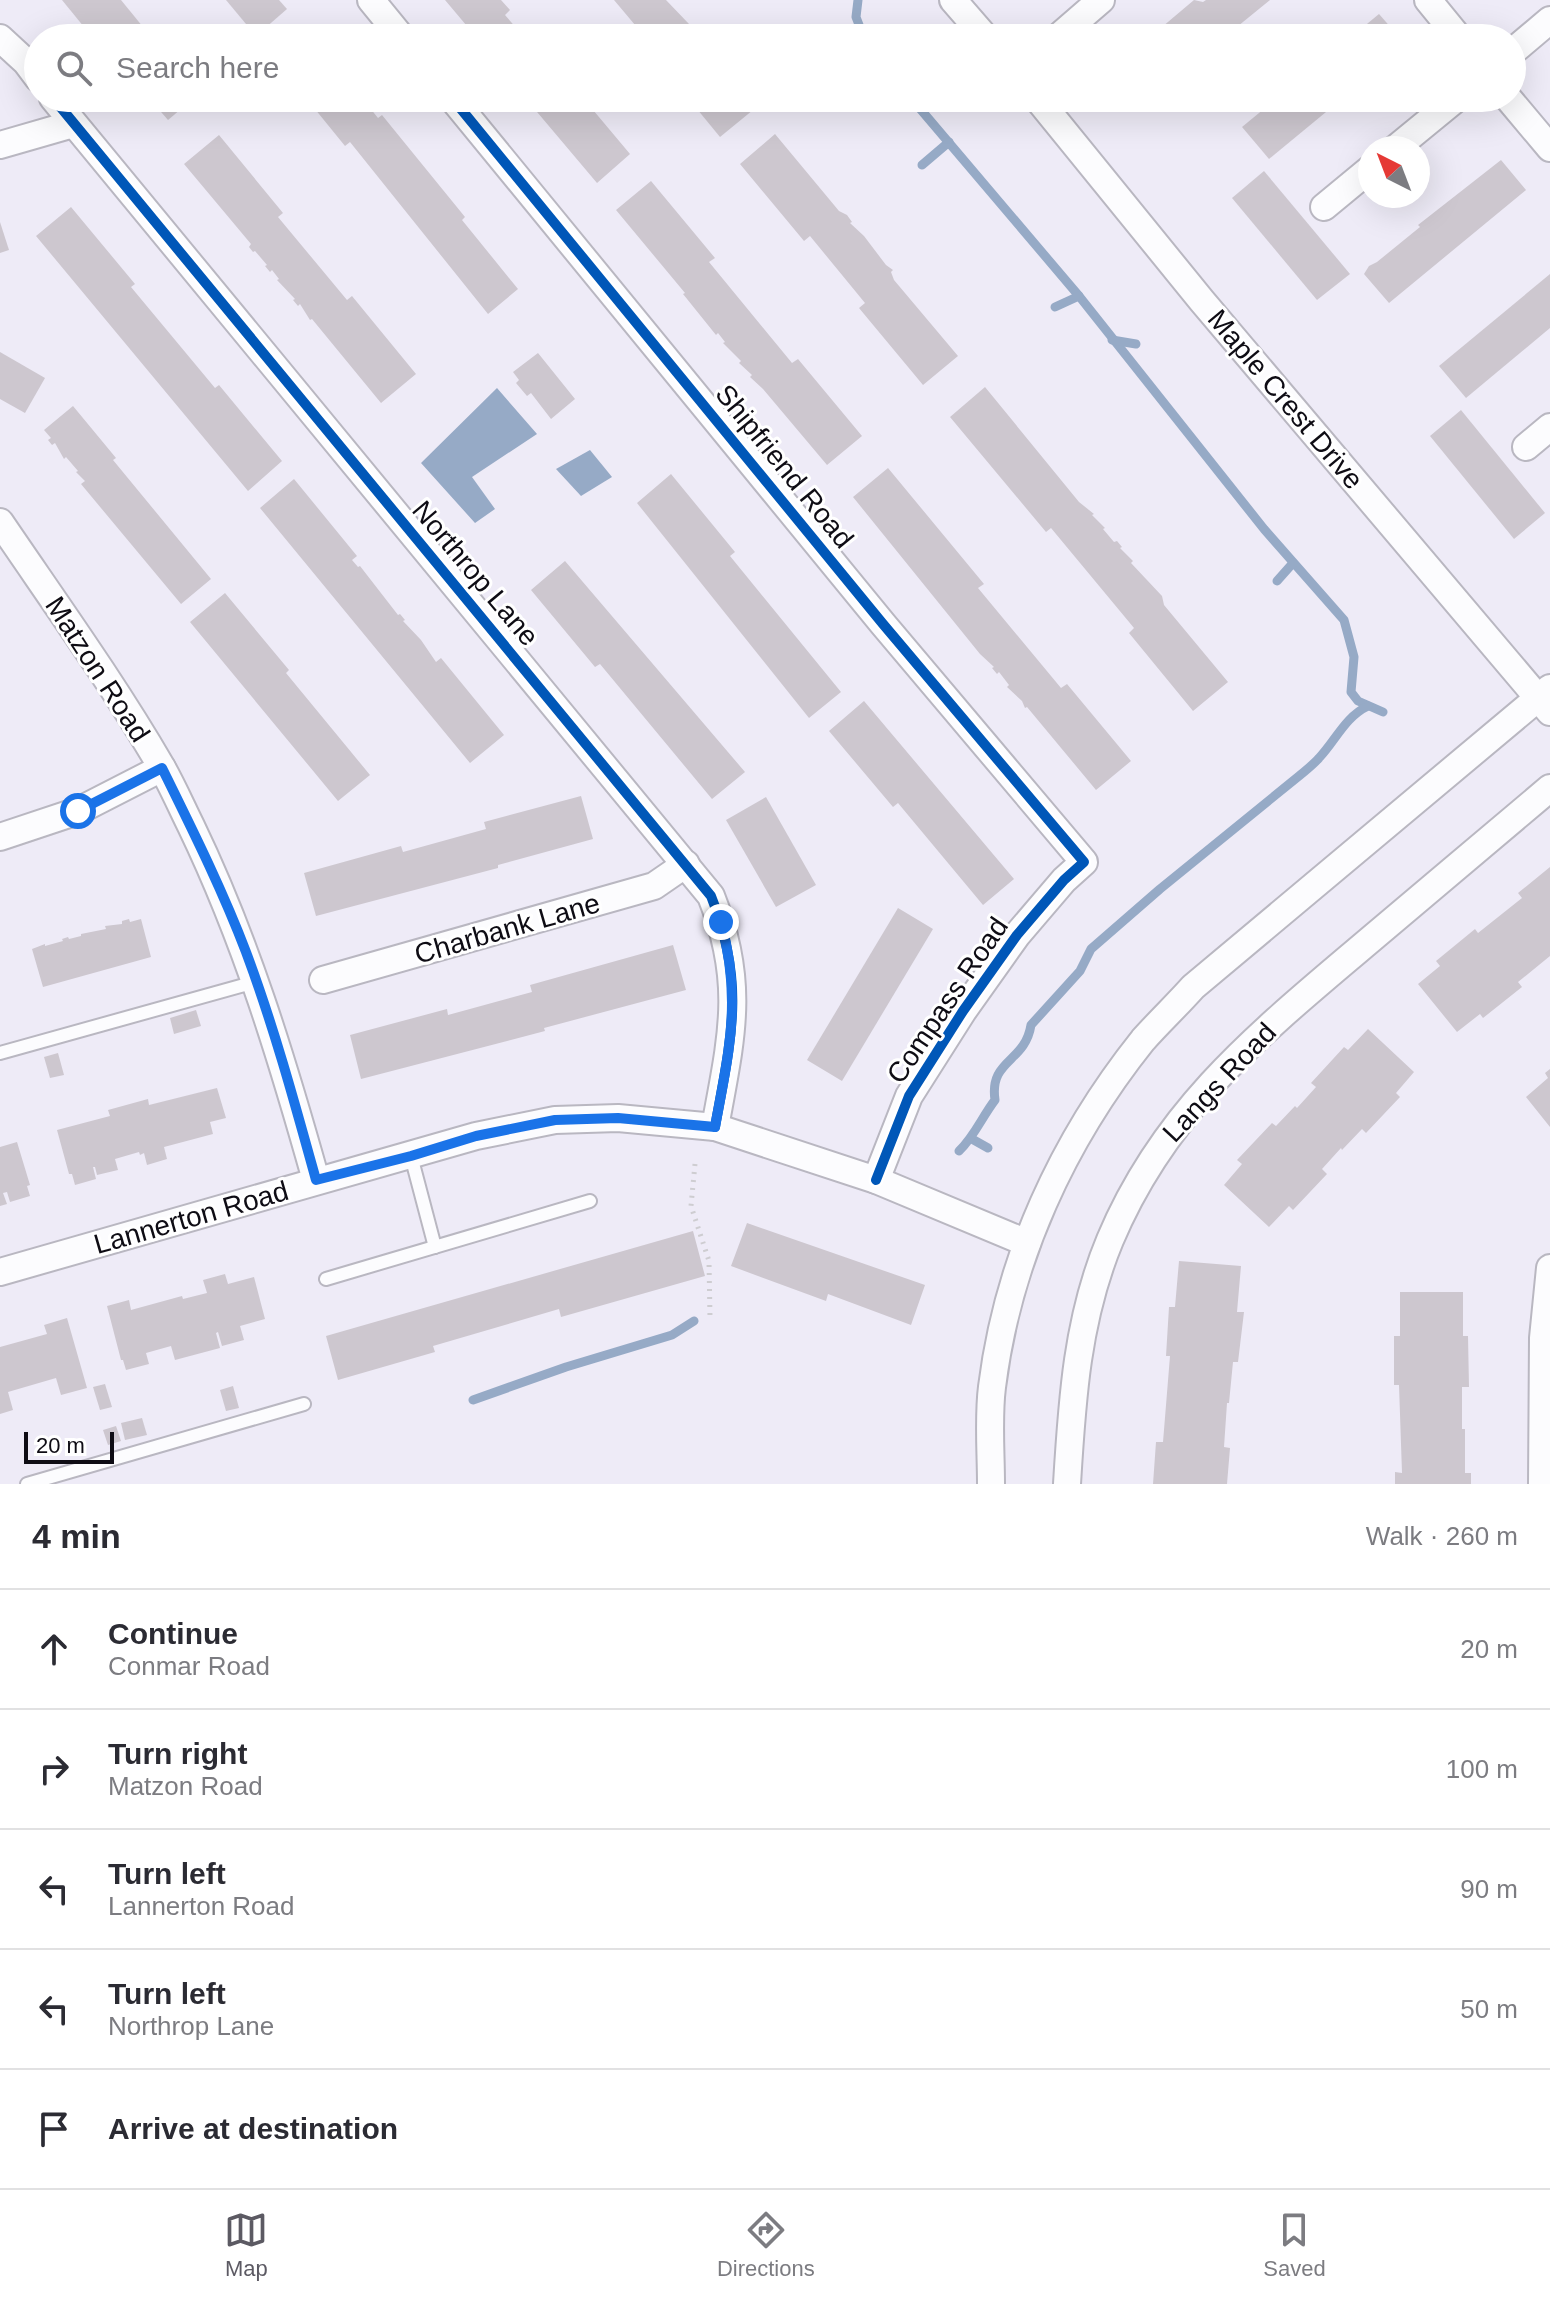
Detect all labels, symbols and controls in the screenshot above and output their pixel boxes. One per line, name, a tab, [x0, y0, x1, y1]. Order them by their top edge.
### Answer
search box	[24, 24, 1526, 112]
icon: search	[52, 46, 96, 90]
text: Search here	[116, 51, 279, 84]
north arrow	[1358, 136, 1430, 208]
street label: Maple Crest Drive	[1202, 304, 1370, 495]
street label: Shipfriend Road	[709, 379, 860, 554]
street label: Northrop Lane	[406, 495, 545, 652]
street label: Matzon Road	[39, 591, 156, 748]
route start	[60, 793, 96, 829]
street label: Charbank Lane	[411, 887, 603, 970]
route end	[703, 904, 739, 940]
street label: Compass Road	[881, 912, 1014, 1089]
street label: Langs Road	[1157, 1017, 1282, 1148]
street label: Lannerton Road	[90, 1175, 292, 1260]
scale bar	[24, 1428, 114, 1464]
text: 20 m	[36, 1433, 85, 1458]
text: 4 min	[32, 1517, 121, 1555]
text: Walk · 260 m	[1366, 1521, 1518, 1551]
text: Continue	[108, 1617, 238, 1650]
icon: ahead	[32, 1627, 76, 1671]
text: 20 m	[1460, 1634, 1518, 1664]
text: Conmar Road	[108, 1651, 270, 1681]
text: Turn right	[108, 1737, 247, 1770]
icon: right	[32, 1747, 76, 1791]
text: 100 m	[1446, 1754, 1518, 1784]
text: Matzon Road	[108, 1771, 263, 1801]
text: Turn left	[108, 1857, 226, 1890]
icon: left	[32, 1867, 76, 1911]
text: 90 m	[1460, 1874, 1518, 1904]
text: Lannerton Road	[108, 1891, 294, 1921]
text: Turn left	[108, 1977, 226, 2010]
icon: left	[32, 1987, 76, 2031]
text: 50 m	[1460, 1994, 1518, 2024]
text: Northrop Lane	[108, 2011, 274, 2041]
icon: arrive	[32, 2107, 76, 2151]
text: Arrive at destination	[108, 2112, 398, 2145]
tab: Map	[224, 2208, 268, 2282]
tab: Directions	[717, 2208, 815, 2282]
tab: Saved	[1263, 2208, 1326, 2282]

